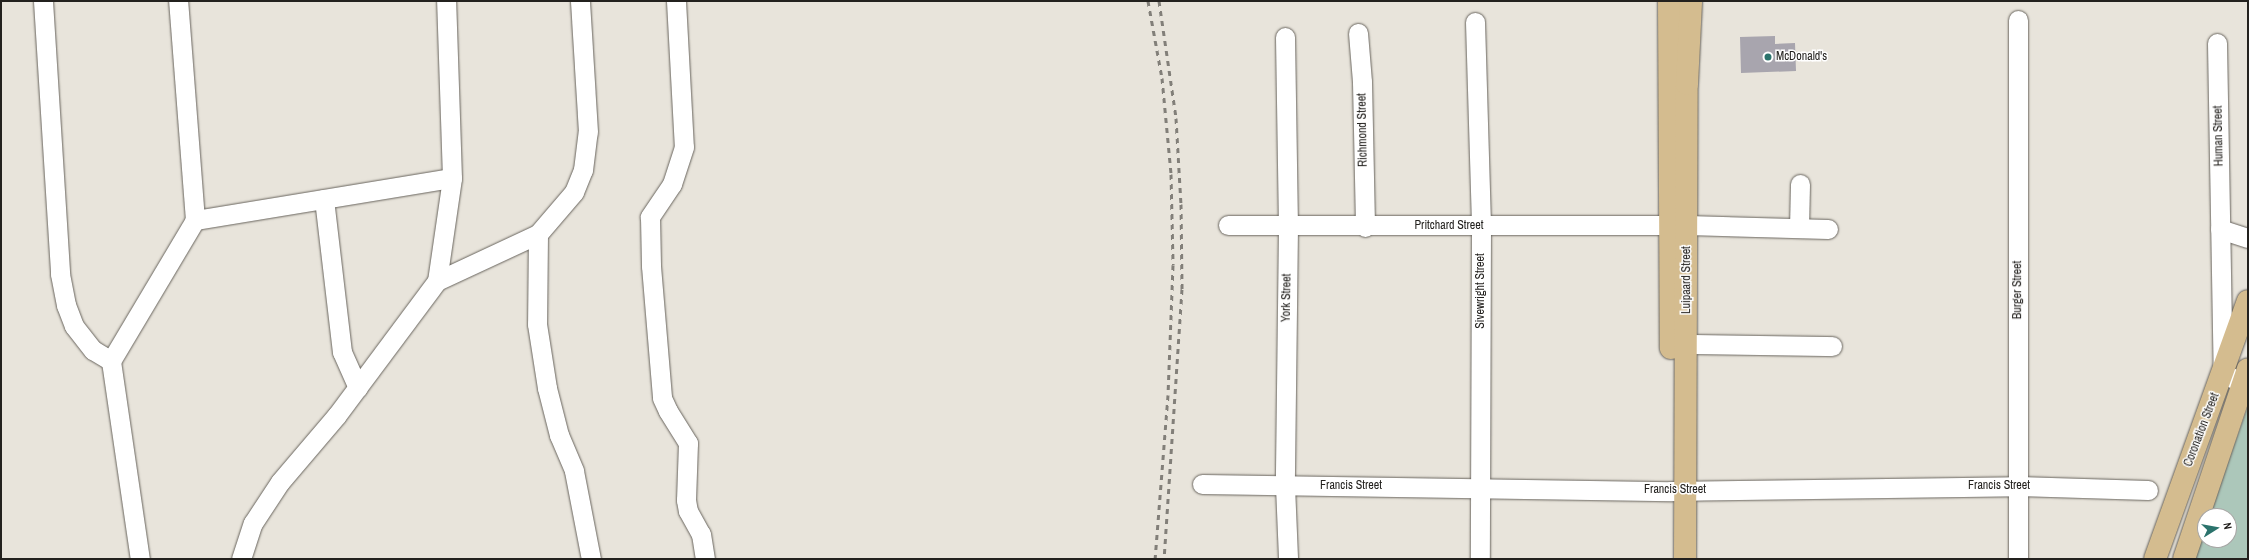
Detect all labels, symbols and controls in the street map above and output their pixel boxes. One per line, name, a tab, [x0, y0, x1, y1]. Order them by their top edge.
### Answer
place label: McDonald's	[1776, 50, 1827, 64]
marker: McDonald's	[1763, 52, 1773, 62]
street label: Richmond Street	[1355, 93, 1371, 167]
street label: Human Street	[2211, 106, 2227, 166]
street label: Pritchard Street	[1415, 219, 1483, 233]
street label: Luipaard Street	[1680, 246, 1694, 314]
street label: Sivewright Street	[1474, 253, 1488, 329]
street label: Burger Street	[2011, 261, 2025, 319]
street label: York Street	[1279, 274, 1295, 322]
street label: Coronation Street	[2181, 391, 2223, 469]
street label: Francis Street	[1320, 479, 1382, 493]
street label: Francis Street	[1968, 479, 2030, 493]
street label: Francis Street	[1644, 483, 1706, 497]
north arrow	[2197, 508, 2237, 548]
text: N	[2220, 521, 2235, 530]

